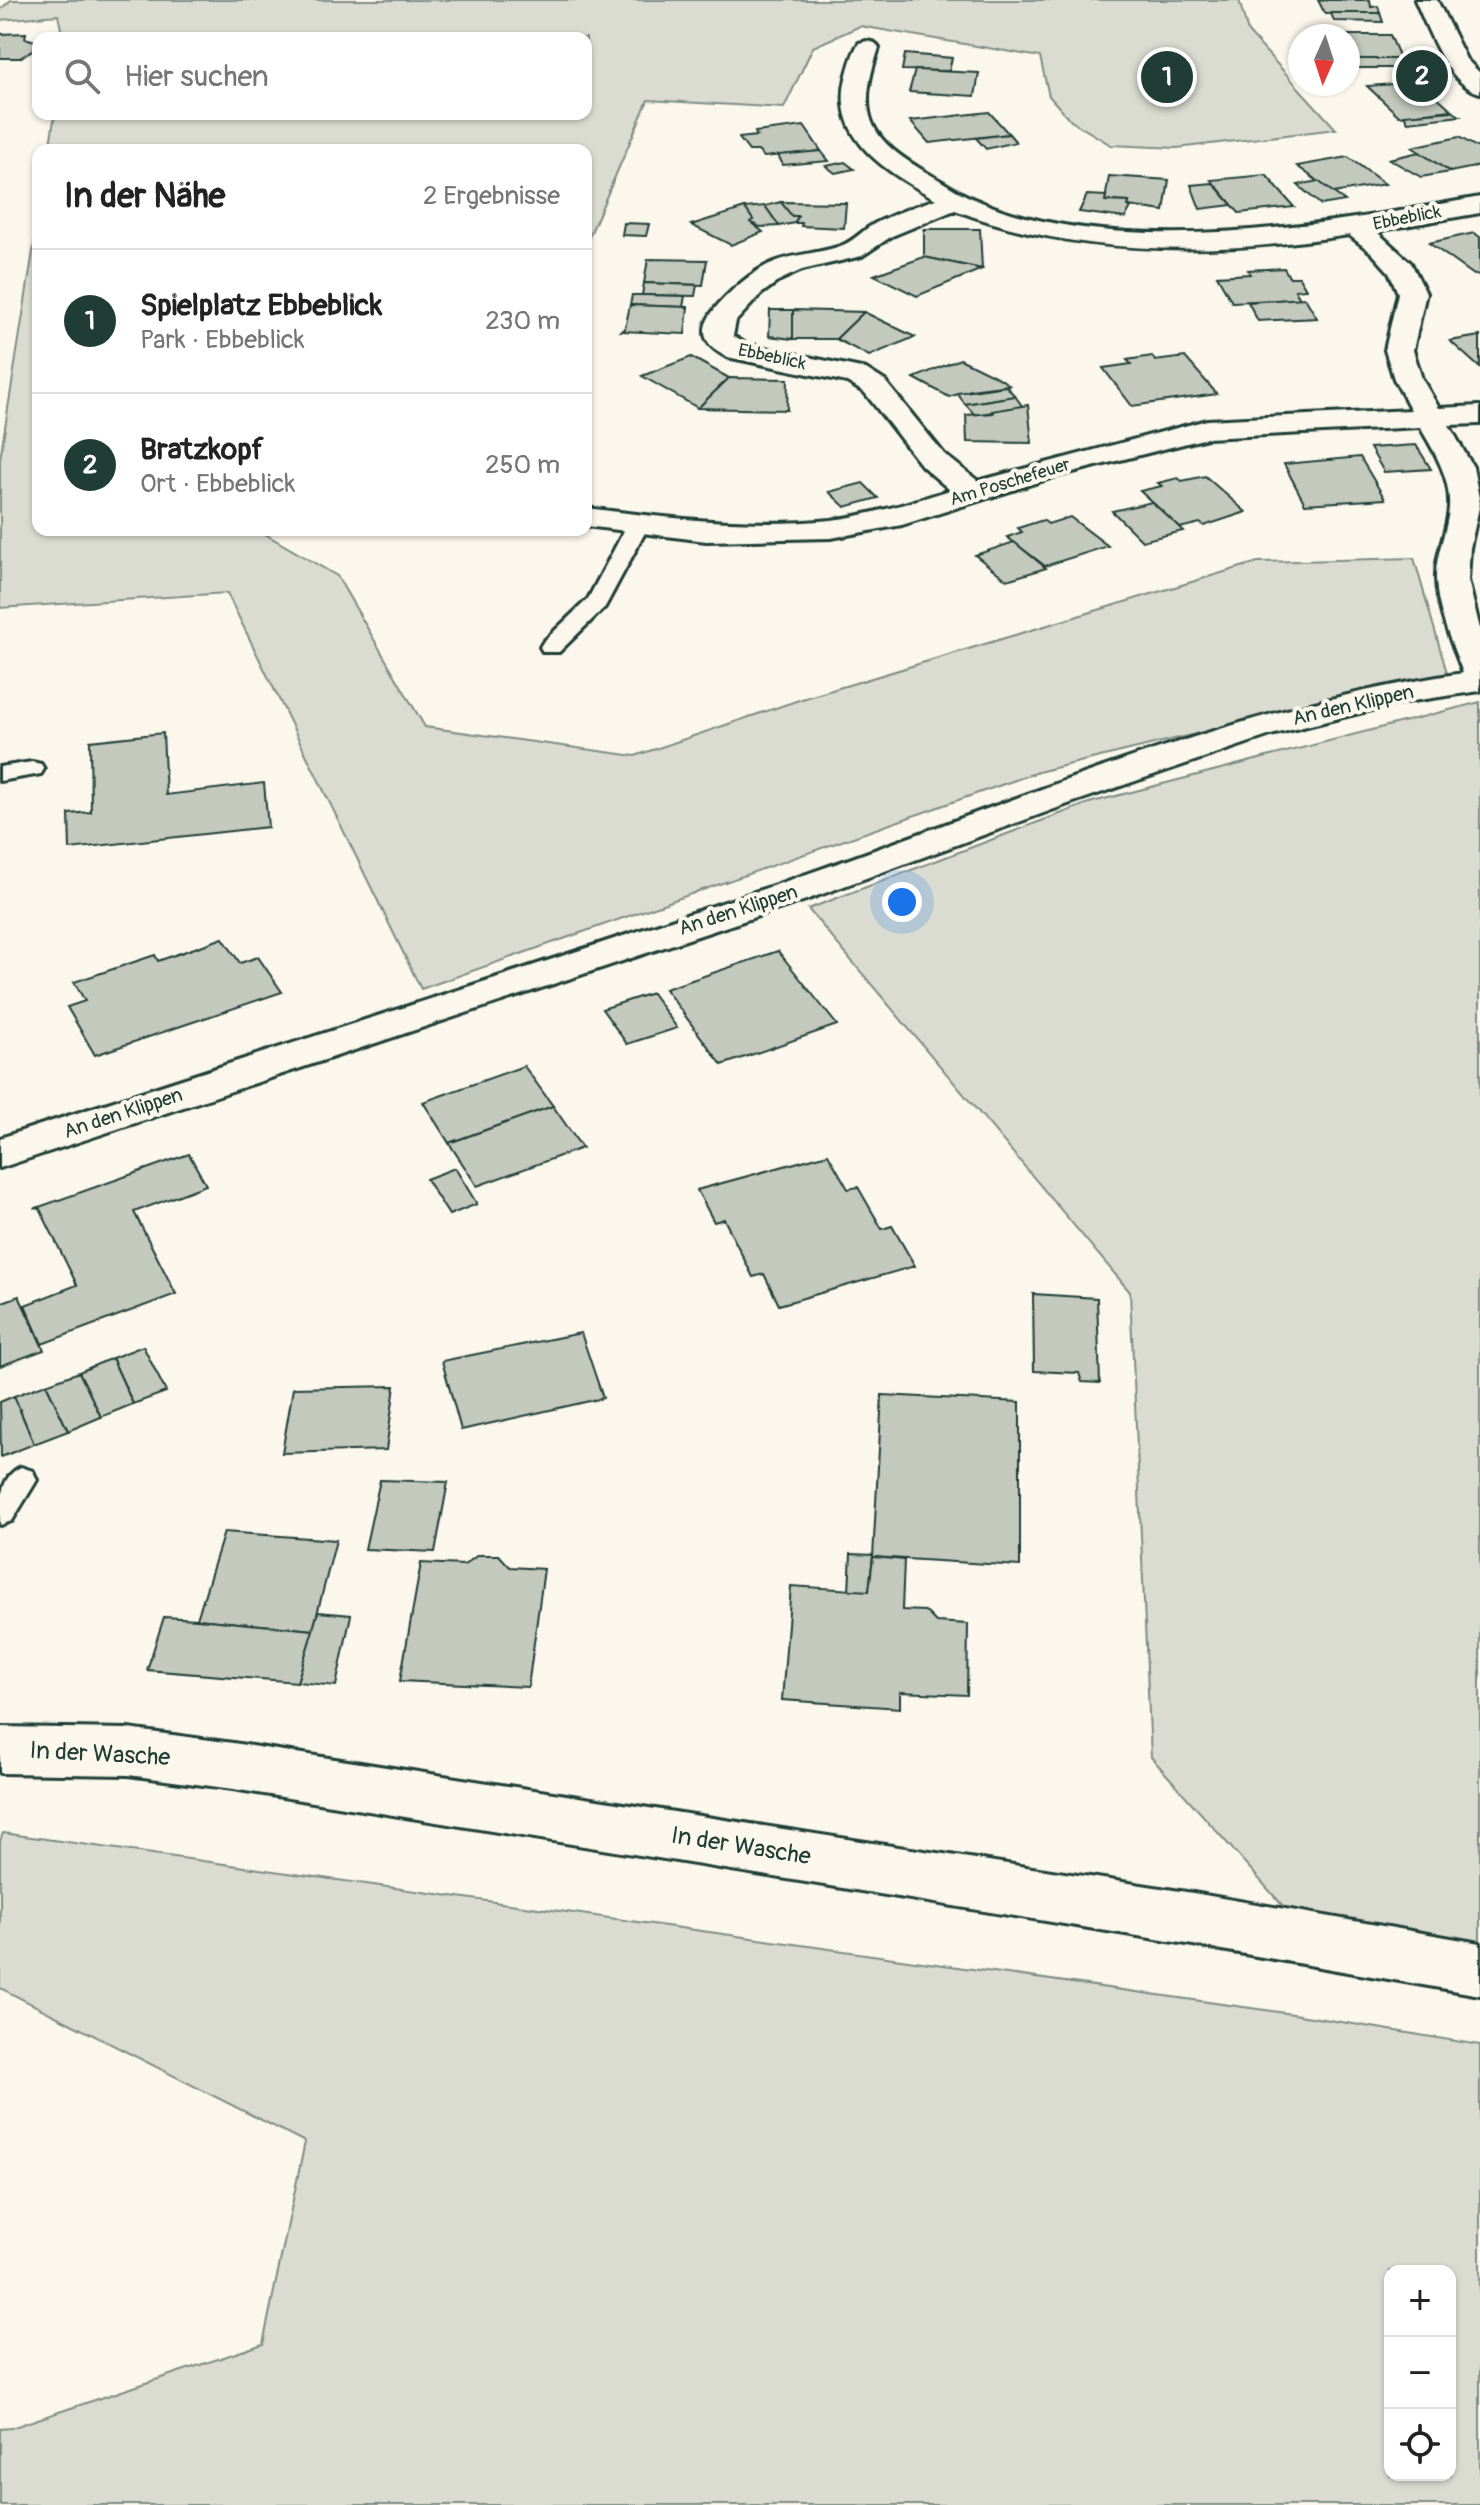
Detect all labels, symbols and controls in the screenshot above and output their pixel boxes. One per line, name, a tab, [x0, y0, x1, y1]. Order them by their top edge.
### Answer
north arrow	[1288, 24, 1360, 96]
search box	[32, 32, 592, 120]
pin: 2	[1396, 46, 1448, 106]
pin: 1	[1141, 47, 1193, 107]
icon: search	[60, 54, 104, 98]
text: Hier suchen	[124, 58, 269, 95]
text: In der Nähe	[64, 175, 225, 218]
text: 2 Ergebnisse	[423, 180, 560, 212]
street label: Ebbeblick	[1371, 200, 1443, 236]
text: Spielplatz Ebbeblick	[140, 287, 382, 324]
text: 1	[85, 305, 95, 337]
text: 230 m	[485, 305, 560, 337]
text: Park · Ebbeblick	[140, 324, 305, 356]
street label: Ebbeblick	[736, 339, 809, 376]
text: Bratzkopf	[140, 431, 264, 468]
text: 2	[83, 449, 97, 481]
text: 250 m	[485, 449, 560, 481]
street label: Am Poschefeuer	[947, 453, 1074, 511]
text: Ort · Ebbeblick	[140, 468, 295, 500]
street label: An den Klippen	[1290, 679, 1416, 731]
street label: An den Klippen	[675, 879, 801, 941]
your location	[882, 882, 922, 922]
street label: An den Klippen	[60, 1082, 186, 1144]
street label: In der Wasche	[29, 1736, 171, 1772]
street label: In der Wasche	[669, 1821, 813, 1871]
map controls	[1384, 2265, 1456, 2481]
button: +	[1384, 2265, 1456, 2337]
button: −	[1384, 2337, 1456, 2409]
button: locate	[1384, 2409, 1456, 2481]

